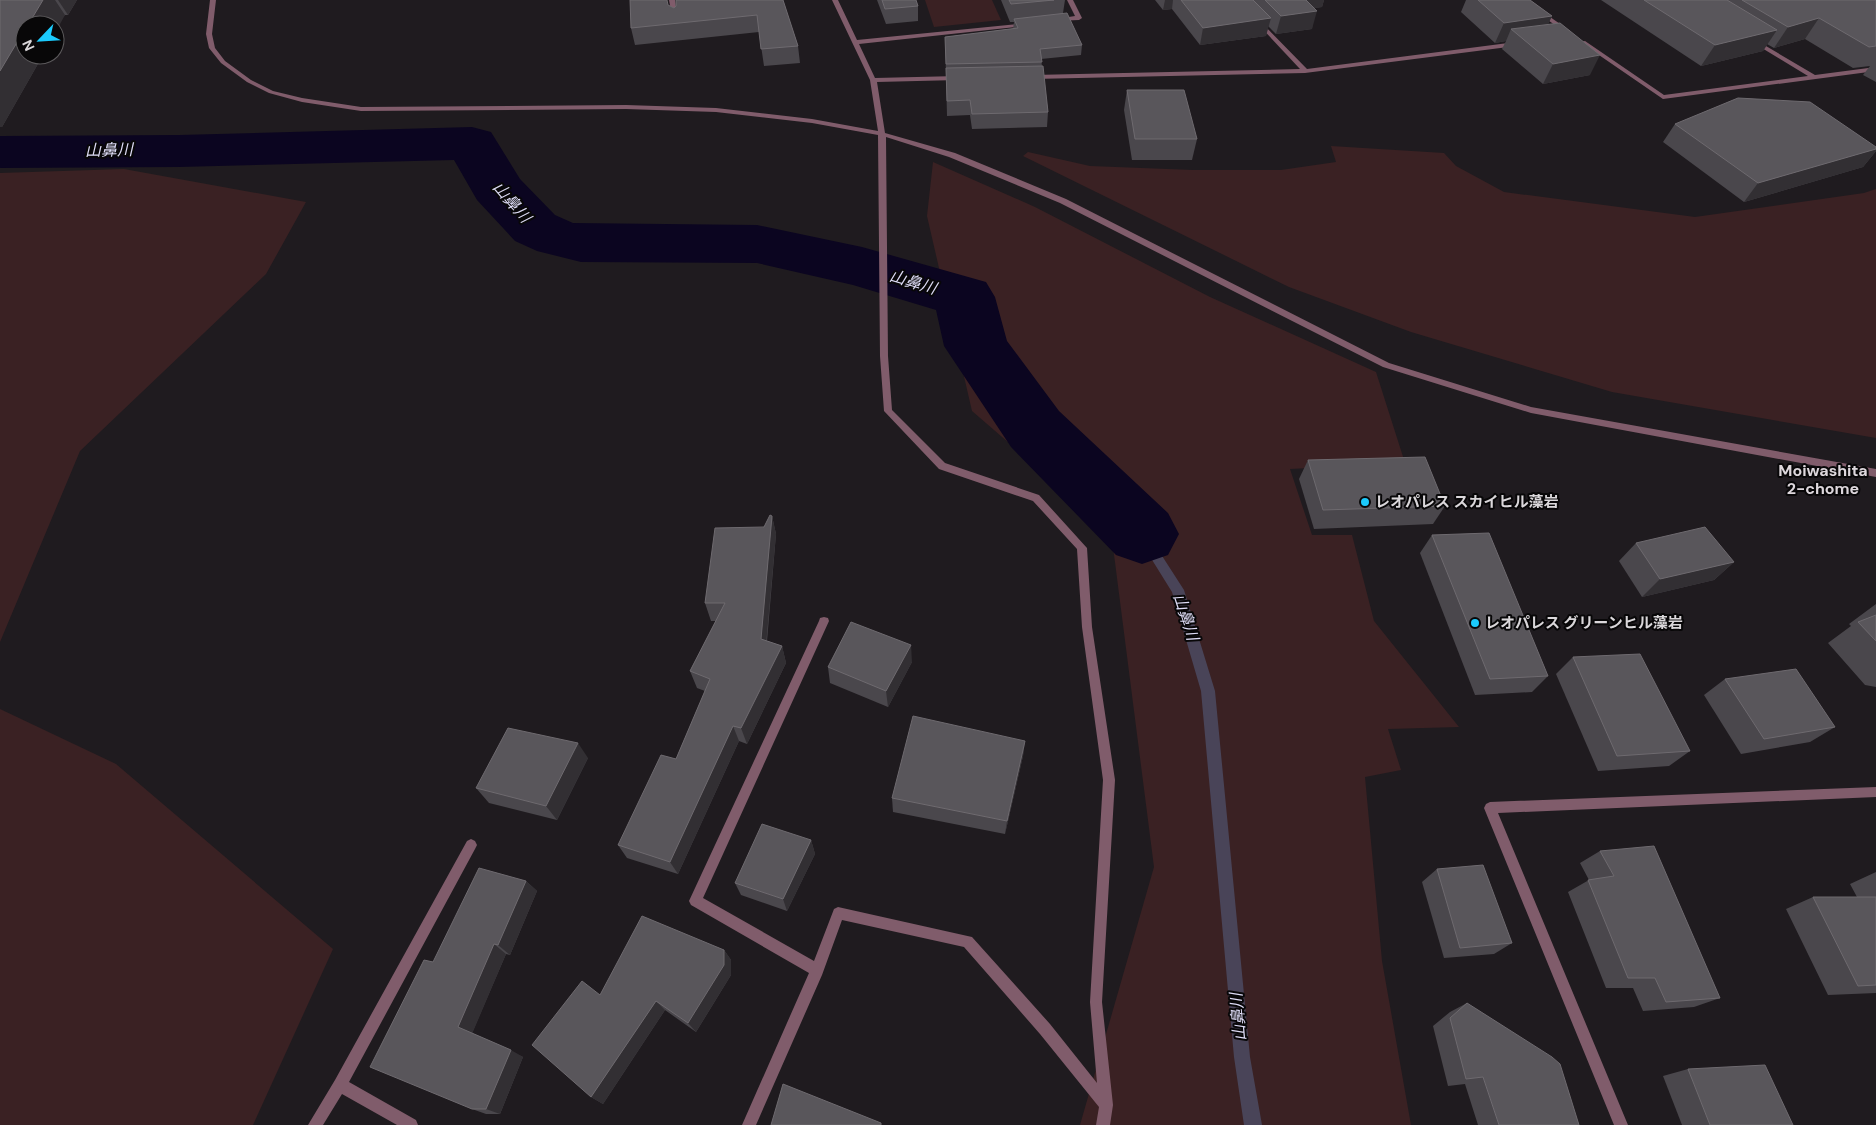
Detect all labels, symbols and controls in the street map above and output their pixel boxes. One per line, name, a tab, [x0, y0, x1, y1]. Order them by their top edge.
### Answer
north arrow	[15, 15, 65, 65]
text: N	[18, 37, 39, 54]
water label: 山鼻川	[85, 139, 135, 161]
water label: 山鼻川	[488, 177, 537, 229]
water label: 山鼻川	[887, 265, 941, 300]
district label: Moiwashita 2-chome	[1778, 460, 1868, 499]
place label: レオパレス スカイヒル藻岩	[1375, 492, 1559, 512]
marker: レオパレス スカイヒル藻岩	[1359, 496, 1371, 508]
water label: 山鼻川	[1169, 591, 1204, 645]
place label: レオパレス グリーンヒル藻岩	[1485, 613, 1683, 633]
marker: レオパレス グリーンヒル藻岩	[1469, 617, 1481, 629]
water label: 山鼻川	[1225, 990, 1251, 1042]

